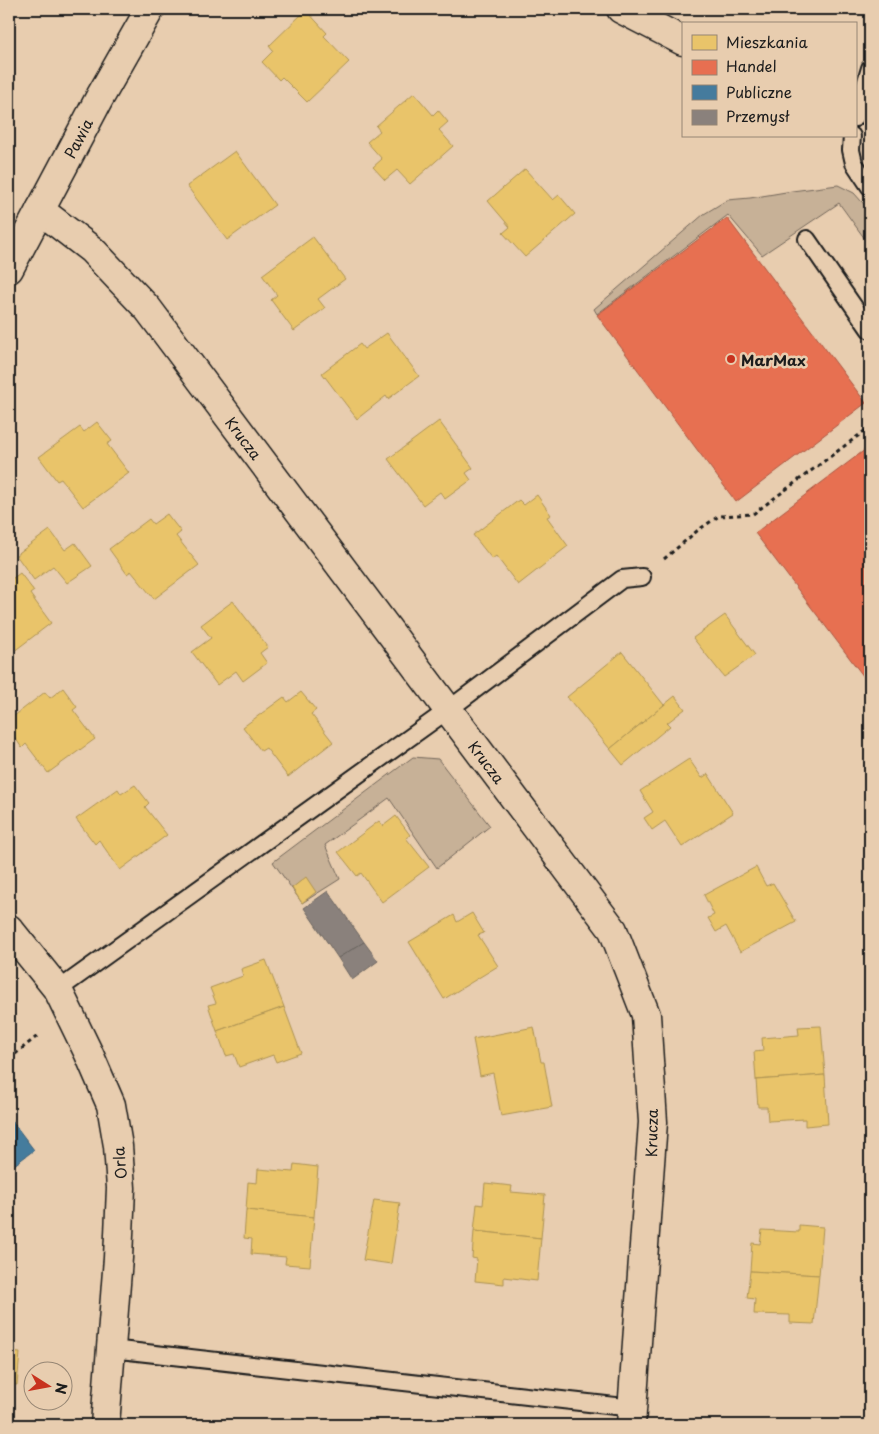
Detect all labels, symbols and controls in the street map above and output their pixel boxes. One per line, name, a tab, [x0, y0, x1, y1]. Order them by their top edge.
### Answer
legend	[682, 22, 856, 138]
text: Mieszkania	[726, 30, 808, 53]
text: Handel	[726, 54, 777, 77]
text: Publiczne	[726, 80, 792, 103]
text: Przemysł	[726, 104, 790, 127]
street label: Pawia	[58, 113, 98, 162]
place label: MarMax	[741, 348, 806, 371]
marker: MarMax	[725, 353, 737, 365]
street label: Krucza	[220, 412, 268, 465]
street label: Krucza	[463, 736, 511, 789]
street label: Krucza	[639, 1108, 663, 1157]
street label: Orla	[106, 1145, 132, 1180]
north arrow	[22, 1362, 72, 1412]
text: N	[50, 1381, 73, 1396]

